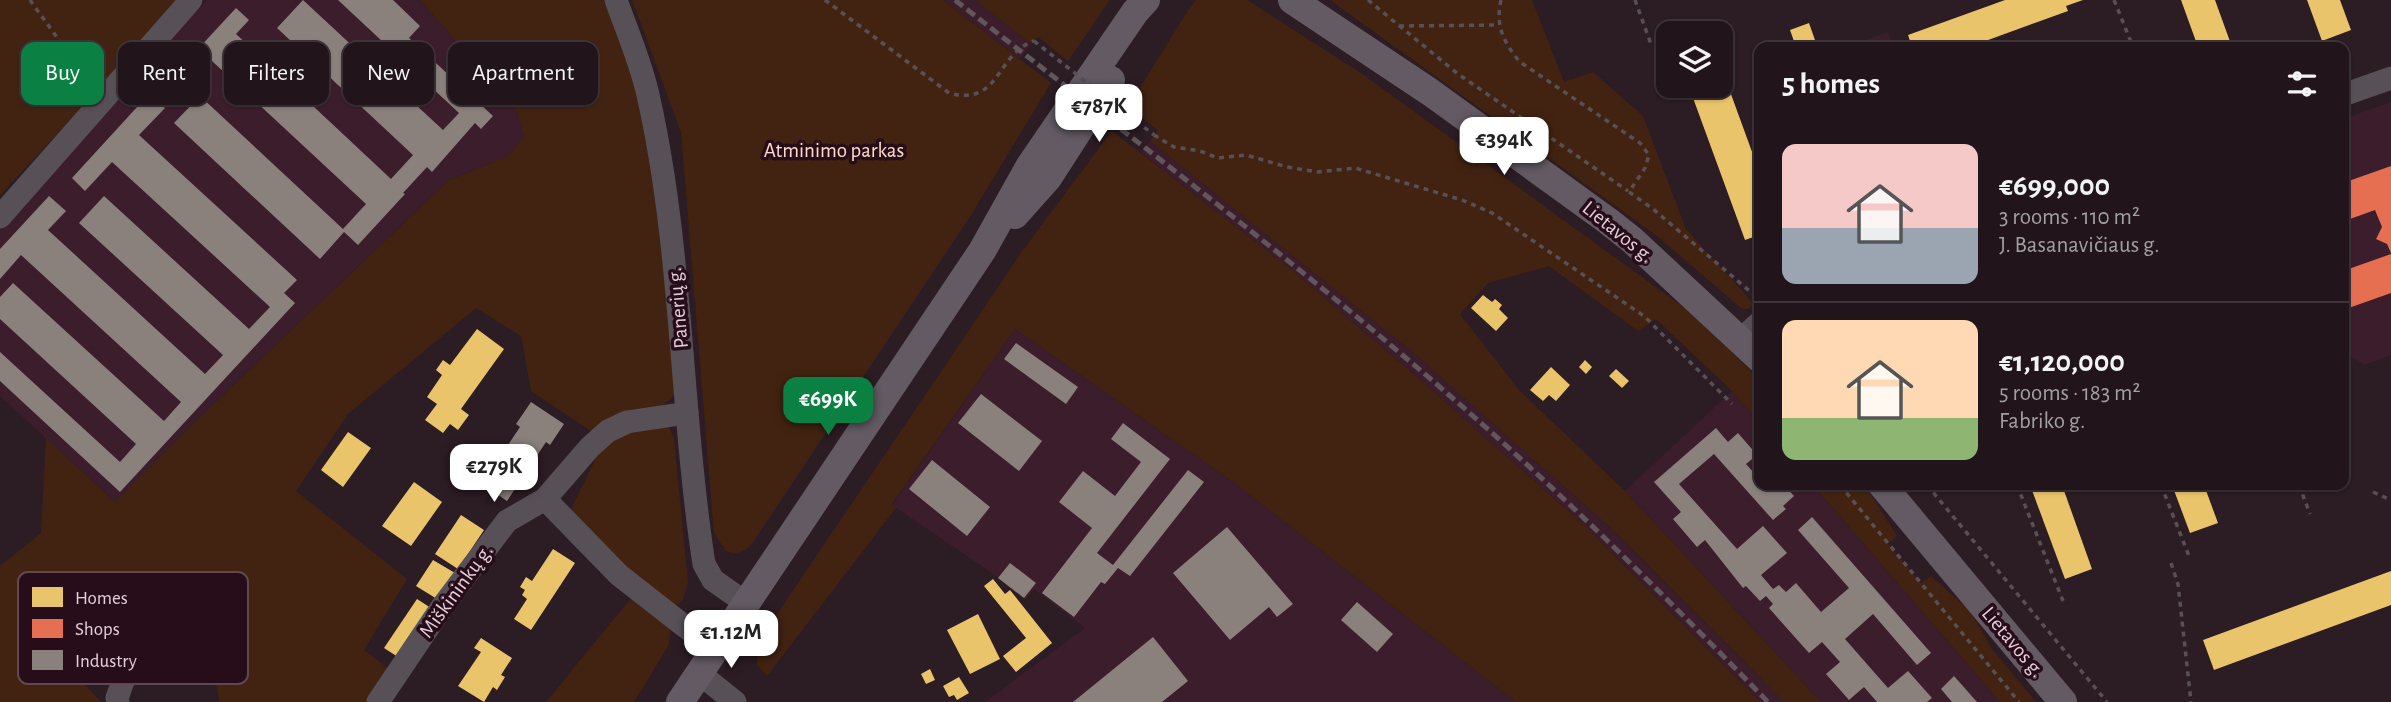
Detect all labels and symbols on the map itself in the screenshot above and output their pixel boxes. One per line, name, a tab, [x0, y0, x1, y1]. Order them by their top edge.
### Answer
pin: €787K	[1050, 85, 1148, 144]
pin: €394K	[1455, 118, 1553, 177]
park label: Atminimo parkas	[764, 140, 904, 161]
street label: Lietavos g.	[1578, 197, 1658, 267]
street label: Panerių g.	[664, 267, 692, 349]
pin: €699K	[779, 378, 877, 437]
pin: €279K	[445, 444, 543, 504]
street label: Miškininkų g.	[415, 540, 497, 642]
legend	[18, 572, 248, 684]
text: Homes	[75, 589, 128, 608]
street label: Lietavos g.	[1978, 603, 2048, 681]
pin: €1.12M	[674, 610, 788, 670]
text: Shops	[75, 620, 120, 639]
text: Industry	[75, 652, 137, 671]

